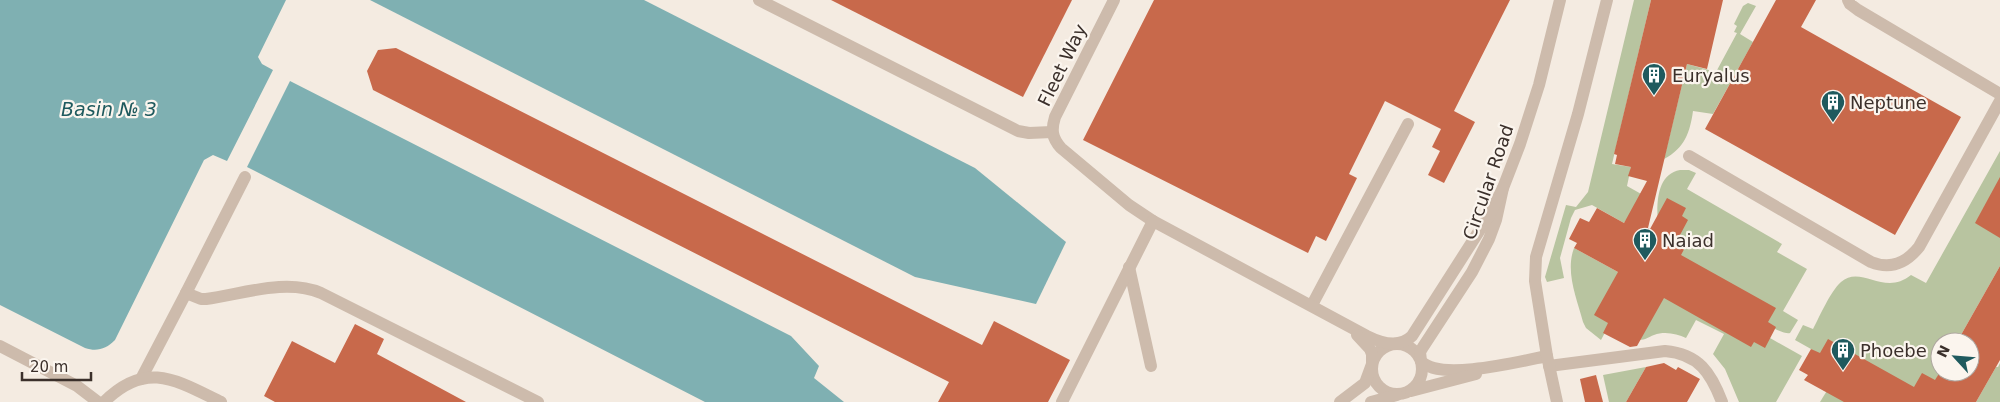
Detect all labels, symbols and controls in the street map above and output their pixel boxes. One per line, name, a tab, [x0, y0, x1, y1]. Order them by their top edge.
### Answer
street label: Fleet Way	[1033, 20, 1091, 109]
building icon: Euryalus	[1641, 62, 1667, 96]
place label: Euryalus	[1672, 65, 1750, 86]
building icon: Neptune	[1820, 89, 1846, 123]
place label: Neptune	[1850, 92, 1927, 113]
water label: Basin № 3	[61, 98, 157, 120]
street label: Circular Road	[1459, 122, 1517, 242]
building icon: Naiad	[1632, 227, 1658, 261]
place label: Naiad	[1662, 230, 1714, 251]
north arrow	[1930, 332, 1980, 382]
building icon: Phoebe	[1830, 337, 1856, 371]
place label: Phoebe	[1860, 340, 1927, 361]
text: N	[1934, 343, 1953, 360]
scale bar	[22, 350, 91, 382]
text: 20 m	[30, 358, 68, 376]

